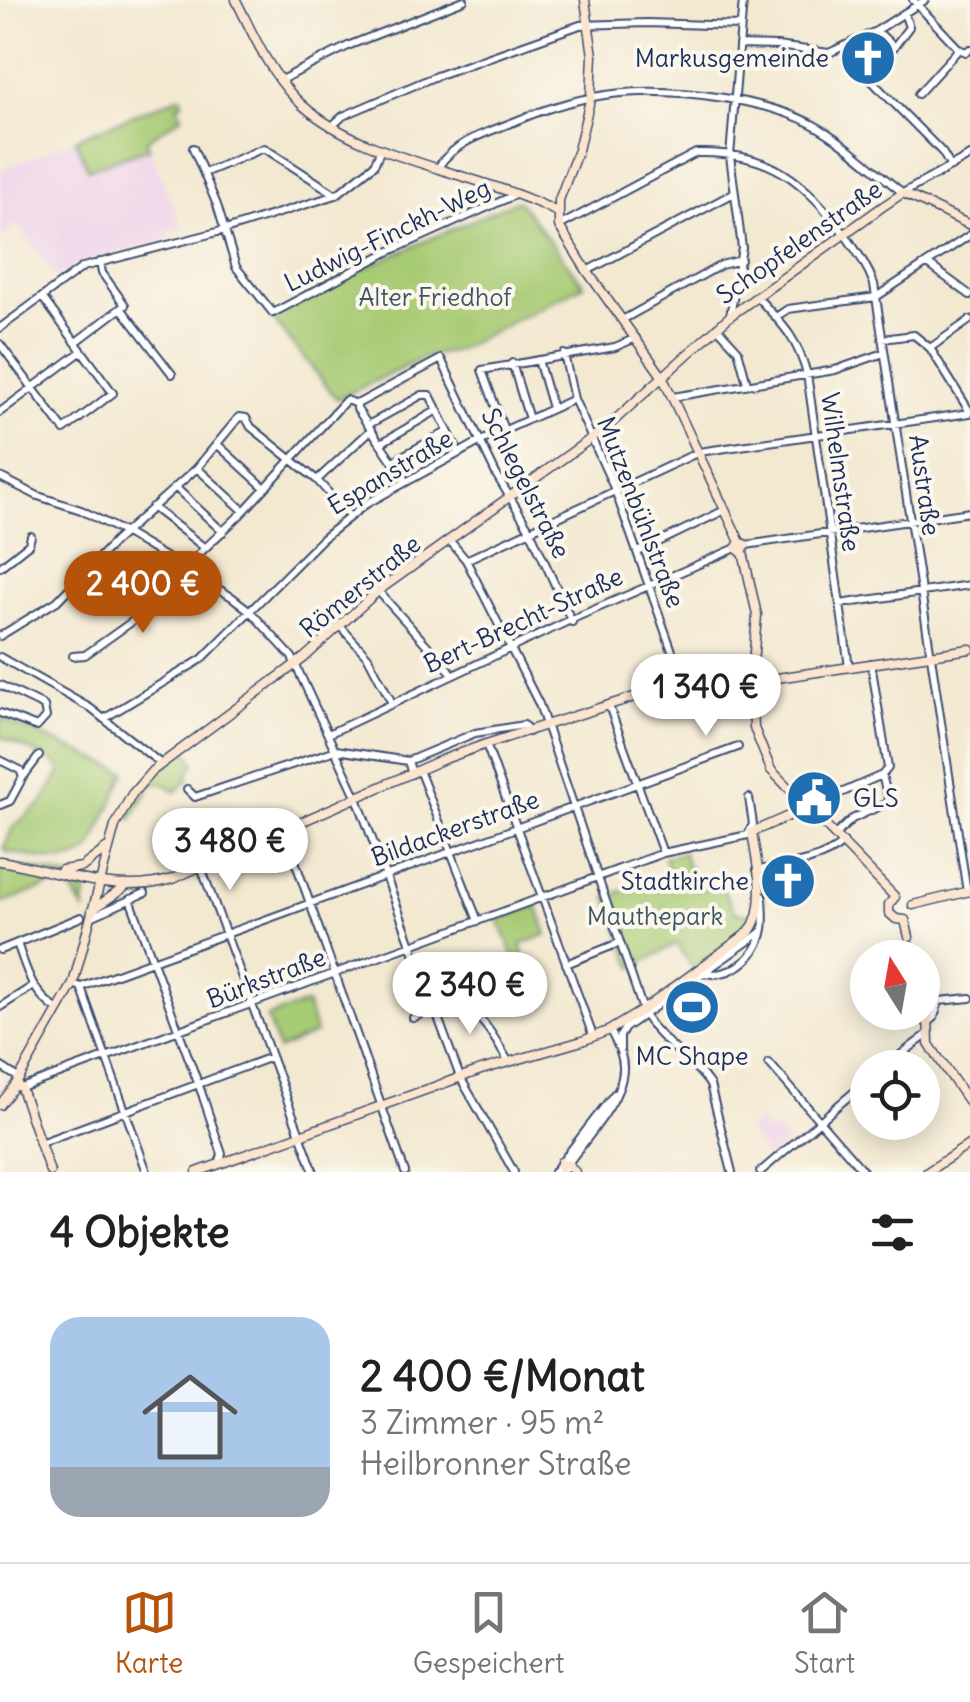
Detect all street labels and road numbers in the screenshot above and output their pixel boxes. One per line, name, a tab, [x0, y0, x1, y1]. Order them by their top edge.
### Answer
street label: Ludwig-Finckh-Weg	[279, 171, 495, 299]
street label: Schopfelenstraße	[710, 173, 888, 311]
street label: Wilhelmstraße	[814, 390, 868, 554]
street label: Schlegelstraße	[474, 403, 578, 563]
street label: Mutzenbühlstraße	[590, 412, 692, 612]
street label: Espanstraße	[322, 422, 458, 522]
street label: Austraße	[902, 432, 948, 538]
street label: Römerstraße	[293, 527, 427, 645]
street label: Bert-Brecht-Straße	[418, 560, 628, 680]
street label: Bildackerstraße	[367, 783, 543, 873]
street label: Bürkstraße	[202, 941, 330, 1015]

